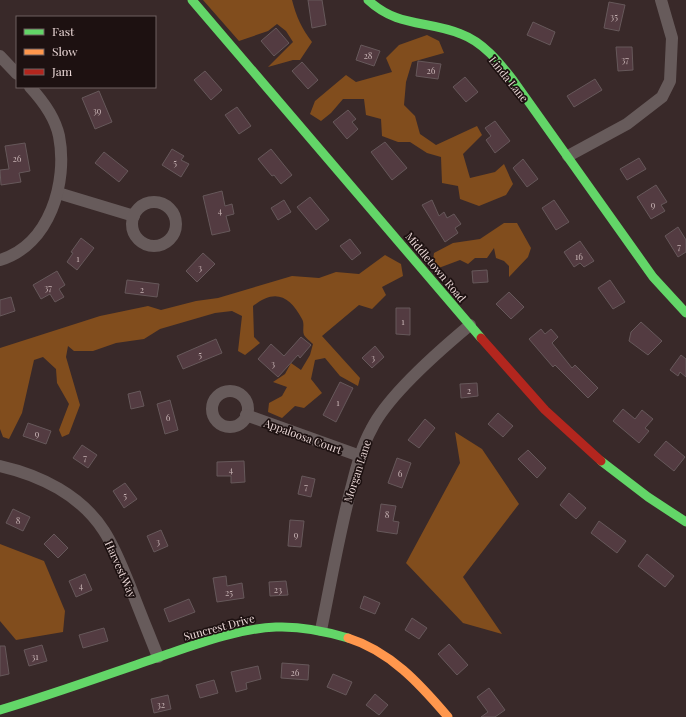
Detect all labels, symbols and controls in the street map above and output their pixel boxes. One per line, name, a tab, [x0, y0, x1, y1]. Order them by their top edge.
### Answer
house number: 35	[610, 10, 618, 22]
legend	[16, 16, 156, 88]
text: Fast	[52, 23, 75, 39]
text: Slow	[52, 43, 78, 59]
house number: 28	[364, 49, 373, 61]
street label: Linda Lane	[486, 53, 532, 105]
house number: 37	[621, 53, 629, 65]
text: Jam	[51, 63, 73, 79]
house number: 26	[427, 64, 436, 76]
house number: 39	[93, 104, 102, 116]
house number: 26	[13, 152, 22, 164]
house number: 5	[173, 156, 177, 168]
house number: 9	[651, 198, 656, 210]
house number: 4	[218, 204, 223, 216]
street label: Middletown Road	[402, 229, 470, 306]
house number: 7	[677, 240, 681, 252]
house number: 16	[575, 250, 583, 262]
house number: 1	[76, 252, 80, 264]
house number: 3	[198, 261, 202, 273]
house number: 37	[44, 281, 52, 293]
house number: 2	[140, 283, 144, 295]
house number: 1	[401, 315, 405, 327]
house number: 5	[198, 348, 202, 360]
house number: 3	[371, 351, 375, 363]
house number: 3	[271, 357, 275, 369]
house number: 2	[467, 384, 471, 396]
house number: 1	[336, 396, 340, 408]
house number: 6	[166, 411, 171, 423]
street label: Appaloosa Court	[261, 415, 344, 457]
house number: 9	[35, 427, 40, 439]
street label: Morgan Lane	[340, 437, 374, 504]
house number: 7	[83, 451, 87, 463]
house number: 4	[229, 463, 234, 475]
house number: 6	[398, 467, 403, 479]
house number: 7	[304, 480, 308, 492]
house number: 5	[123, 489, 127, 501]
house number: 8	[385, 508, 390, 520]
house number: 8	[16, 514, 21, 526]
house number: 9	[294, 528, 299, 540]
house number: 3	[156, 535, 160, 547]
street label: Harvest Way	[102, 538, 140, 600]
house number: 4	[79, 579, 84, 591]
house number: 23	[274, 583, 282, 595]
house number: 25	[225, 586, 233, 598]
street label: Suncrest Drive	[182, 610, 257, 644]
house number: 31	[31, 650, 39, 662]
house number: 26	[291, 666, 300, 678]
house number: 32	[157, 698, 165, 710]

